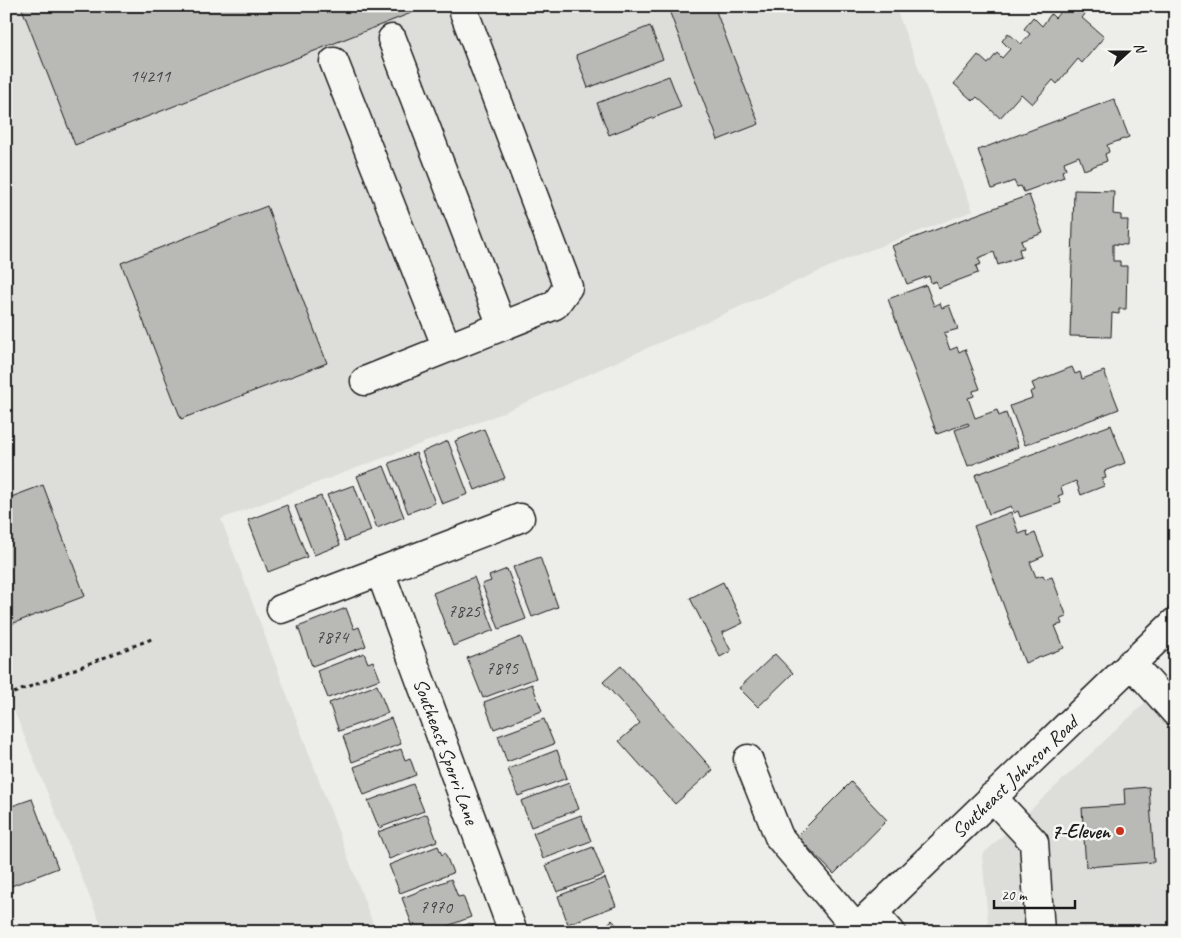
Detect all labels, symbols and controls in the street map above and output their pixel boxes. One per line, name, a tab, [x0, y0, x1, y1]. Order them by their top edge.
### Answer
north arrow	[1104, 28, 1154, 78]
text: N	[1130, 40, 1150, 57]
house number: 14211	[130, 65, 171, 87]
house number: 7825	[448, 600, 481, 622]
house number: 7874	[316, 626, 350, 648]
house number: 7895	[486, 657, 519, 679]
street label: Southeast Sporri Lane	[408, 675, 485, 829]
street label: Southeast Johnson Road	[946, 708, 1085, 843]
place label: 7-Eleven	[1051, 819, 1112, 844]
marker: 7-Eleven	[1114, 825, 1126, 837]
scale bar	[994, 878, 1075, 910]
text: 20 m	[1001, 886, 1028, 905]
house number: 7970	[420, 896, 454, 918]

